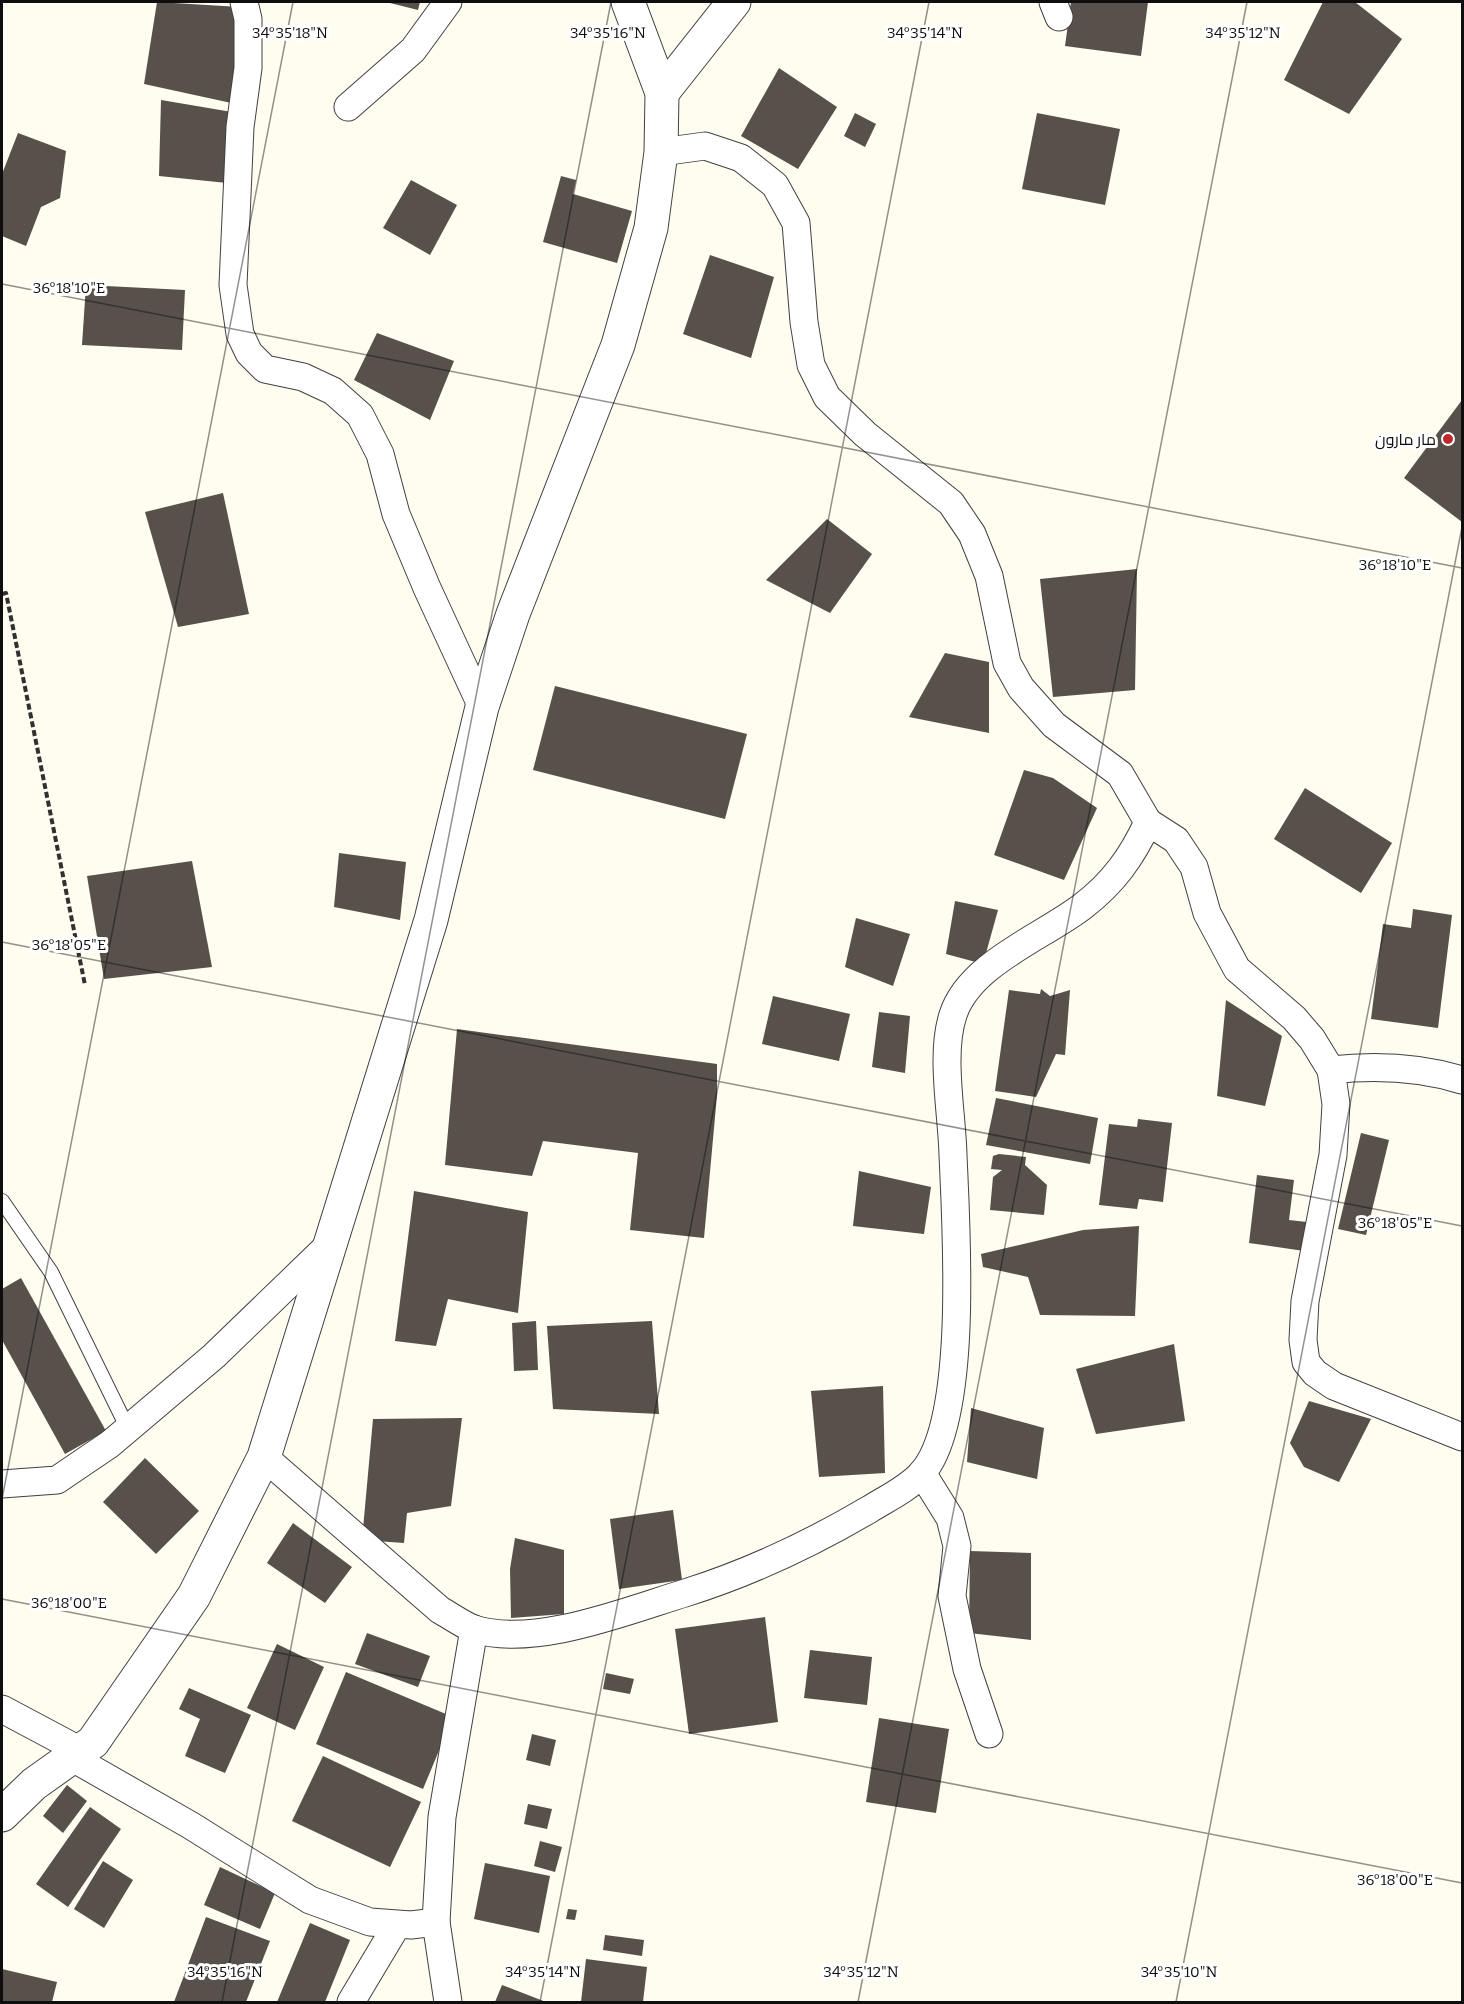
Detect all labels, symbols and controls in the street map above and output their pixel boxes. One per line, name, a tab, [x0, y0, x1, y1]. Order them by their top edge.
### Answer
text: 34°35'18"N	[252, 24, 328, 42]
text: 34°35'16"N	[570, 24, 646, 42]
text: 34°35'14"N	[887, 24, 963, 42]
text: 34°35'12"N	[1205, 24, 1281, 42]
text: 36°18'10"E	[33, 279, 105, 297]
place label: مار مارون	[1375, 430, 1436, 450]
marker: مار مارون	[1441, 432, 1455, 446]
text: 36°18'10"E	[1359, 556, 1431, 574]
text: 36°18'05"E	[32, 936, 106, 954]
text: 36°18'05"E	[1358, 1214, 1432, 1232]
text: 36°18'00"E	[31, 1594, 107, 1612]
text: 36°18'00"E	[1357, 1871, 1433, 1889]
text: 34°35'16"N	[187, 1963, 263, 1981]
text: 34°35'14"N	[505, 1963, 581, 1981]
text: 34°35'12"N	[823, 1963, 899, 1981]
text: 34°35'10"N	[1141, 1963, 1217, 1981]

